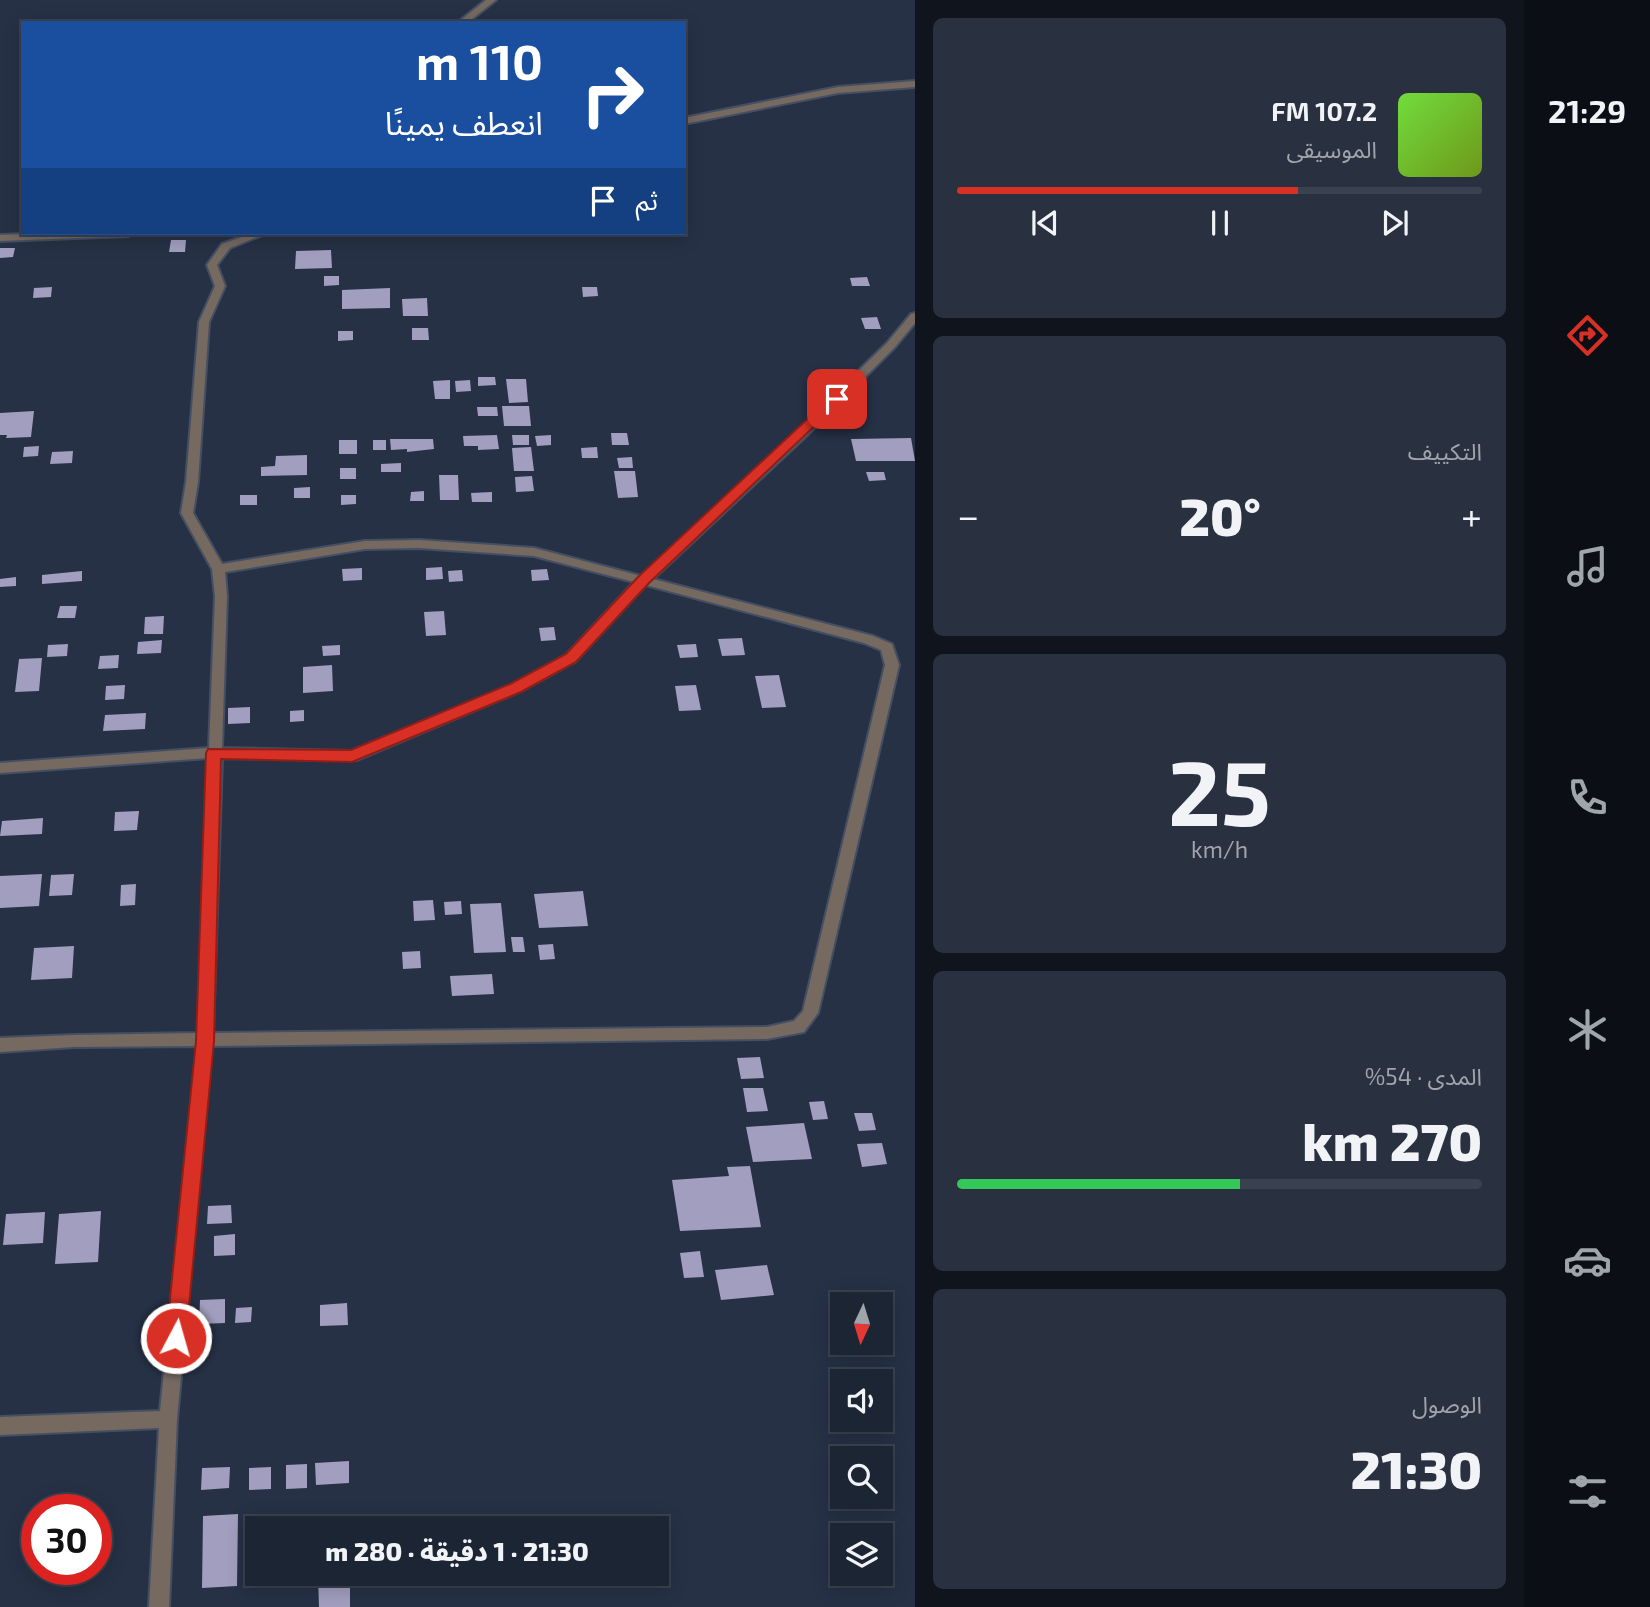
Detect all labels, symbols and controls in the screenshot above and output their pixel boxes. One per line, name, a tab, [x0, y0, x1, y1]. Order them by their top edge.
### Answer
text: 110 m	[416, 31, 543, 90]
icon: right	[567, 49, 658, 140]
text: 21:29	[1548, 91, 1626, 129]
text: 107.2 FM	[1271, 95, 1377, 126]
text: انعطف يمينًا	[385, 103, 543, 141]
text: الموسيقى	[1286, 135, 1377, 163]
icon: arrive	[584, 182, 622, 220]
text: ثم	[636, 184, 658, 215]
icon: previous	[1026, 204, 1064, 242]
icon: pause	[1201, 204, 1239, 242]
icon: next	[1376, 204, 1414, 242]
icon: directions	[1563, 311, 1612, 360]
pin	[807, 369, 867, 429]
icon: arrive	[818, 380, 856, 418]
text: التكييف	[1408, 437, 1482, 465]
text: 20°	[1179, 484, 1261, 546]
text: −	[957, 492, 979, 538]
text: +	[1461, 492, 1482, 538]
icon: music	[1563, 542, 1612, 591]
text: 25	[1168, 735, 1271, 844]
icon: phone	[1563, 773, 1612, 822]
text: km/h	[1191, 835, 1248, 863]
icon: climate	[1563, 1005, 1612, 1054]
text: المدى · 54%	[1365, 1062, 1482, 1090]
text: 270 km	[1302, 1109, 1482, 1171]
icon: car	[1563, 1236, 1612, 1285]
north arrow	[830, 1292, 892, 1354]
map controls	[830, 1292, 893, 1586]
position arrow	[139, 1301, 213, 1375]
button: sound	[830, 1369, 893, 1432]
text: الوصول	[1412, 1390, 1482, 1418]
text: 21:30	[1350, 1437, 1482, 1499]
button: search	[830, 1446, 893, 1509]
icon: filters	[1563, 1467, 1612, 1516]
speed limit sign: 30	[21, 1494, 112, 1585]
button: layers	[830, 1523, 893, 1586]
text: 21:30 · 1 دقيقة · 280 m	[325, 1535, 589, 1566]

